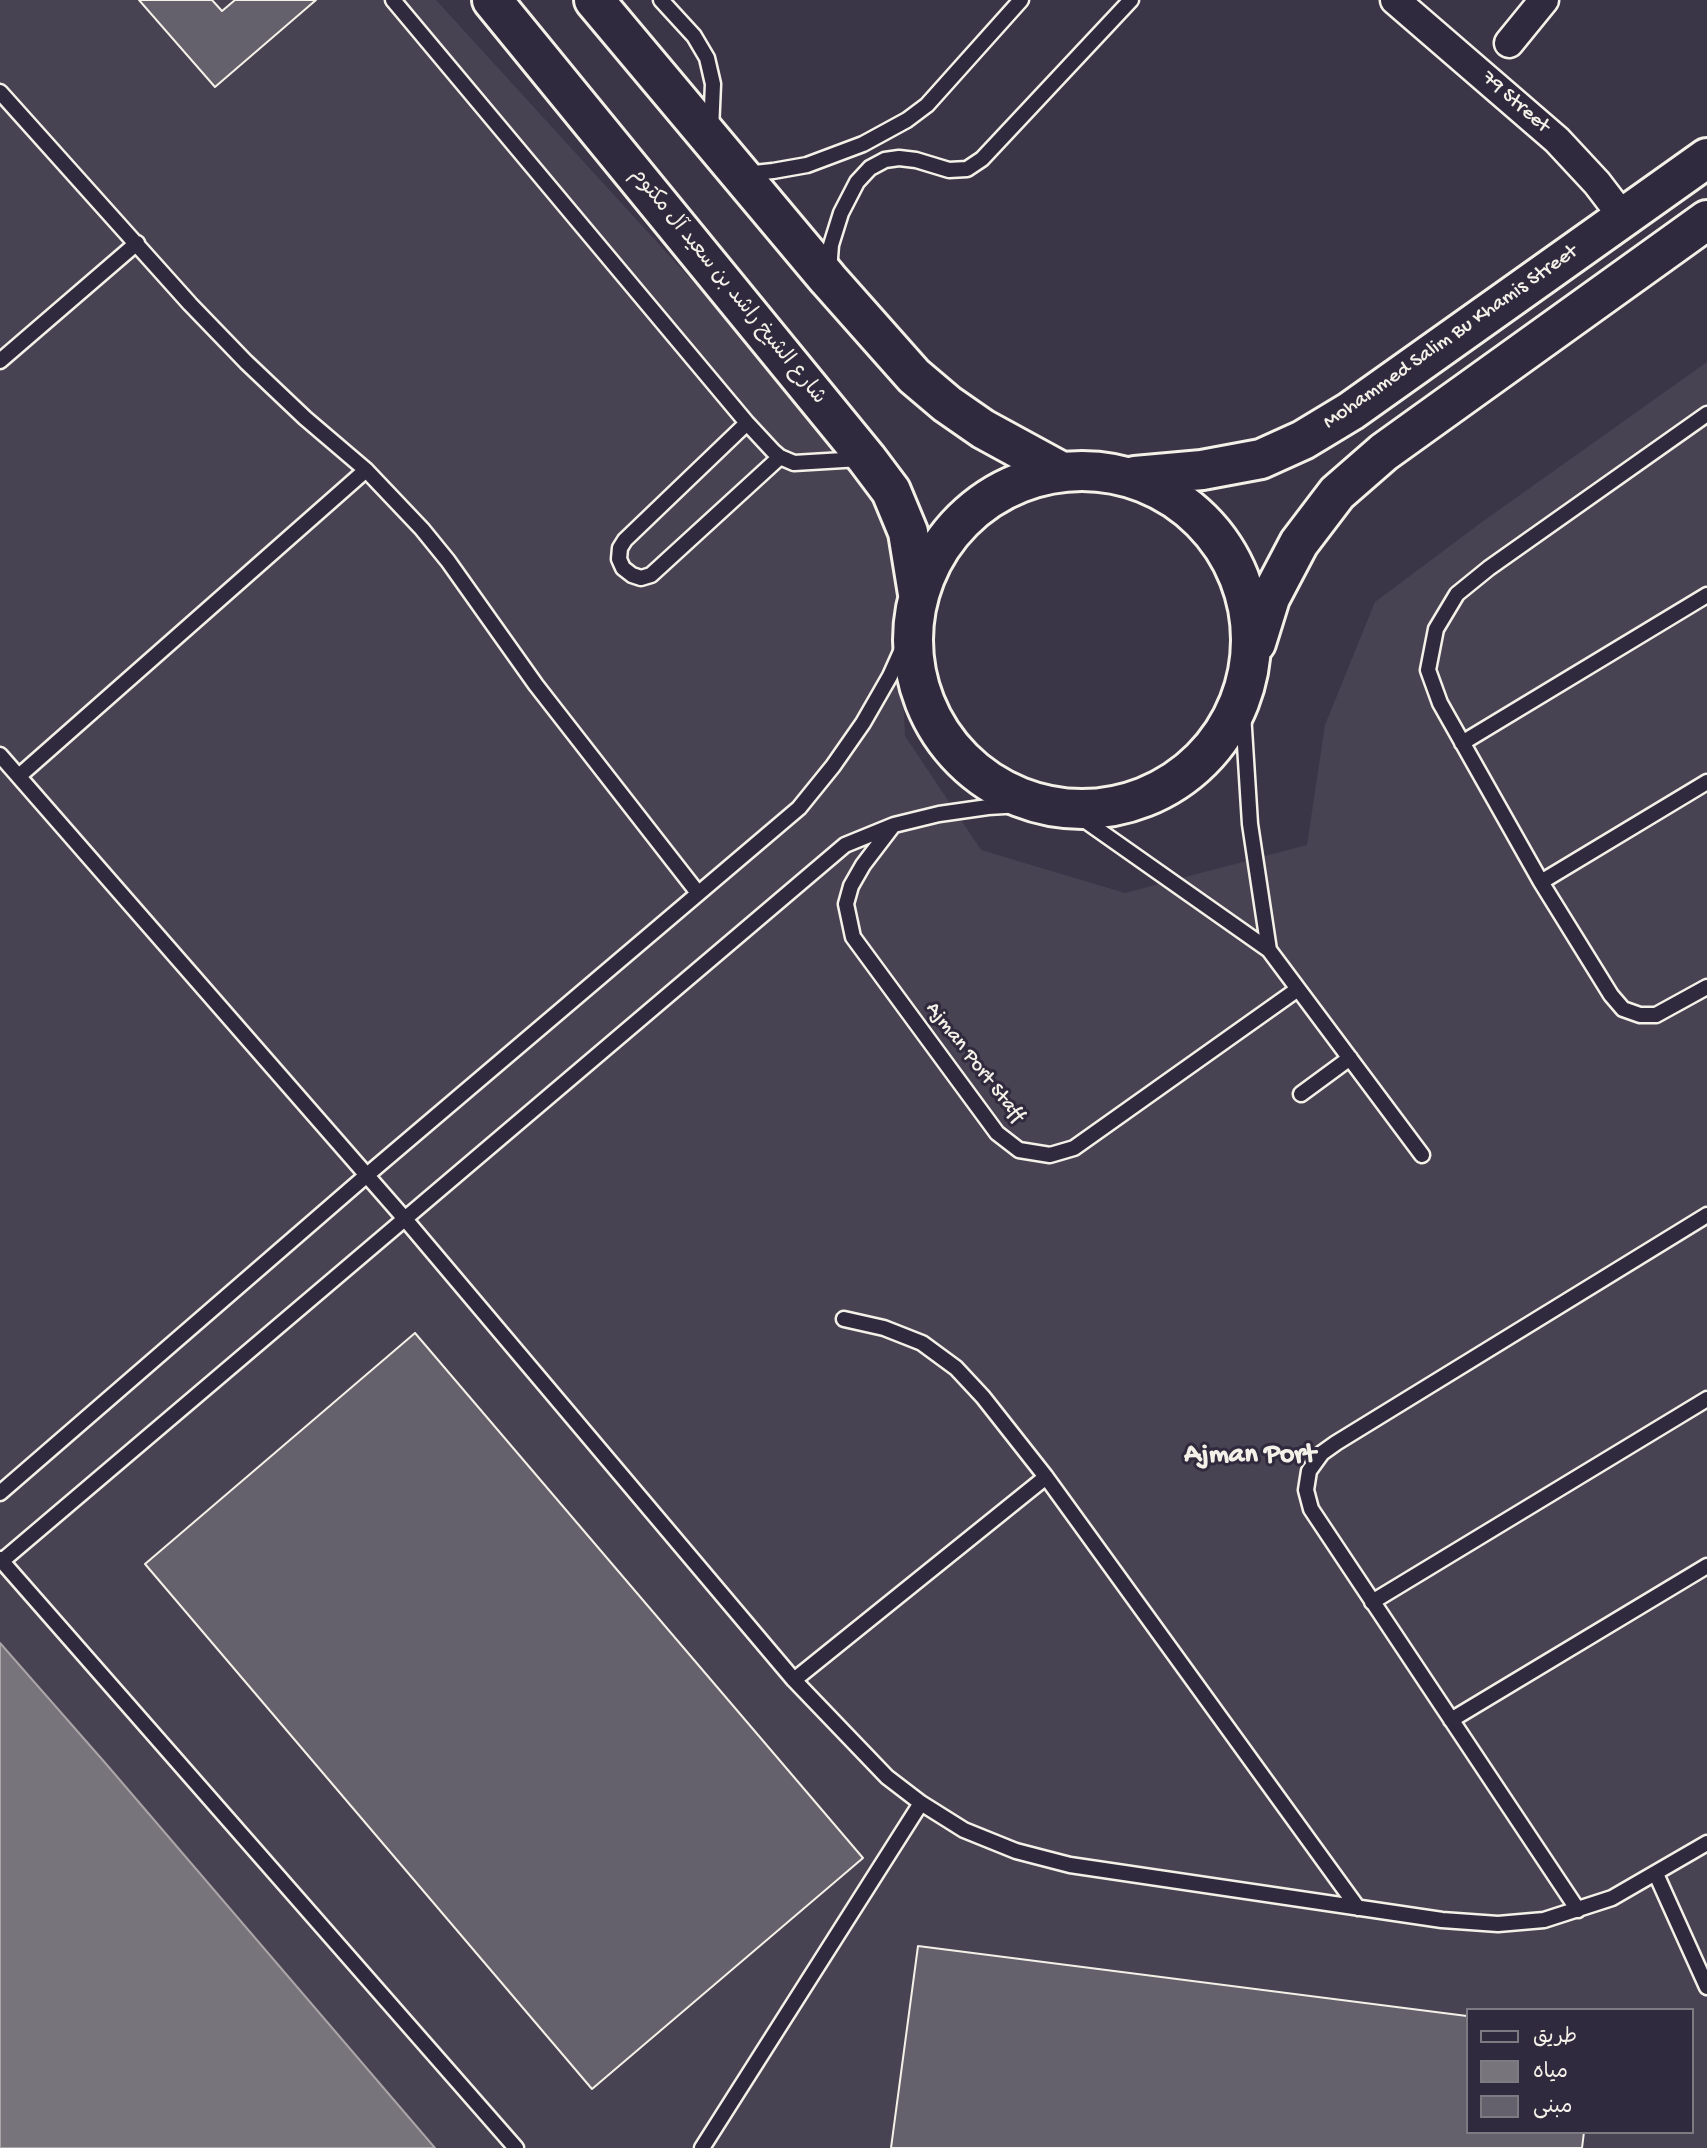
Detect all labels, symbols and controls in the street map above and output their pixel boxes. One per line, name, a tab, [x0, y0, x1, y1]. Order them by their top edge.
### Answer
street label: 79 Street	[1476, 66, 1554, 140]
street label: شارع الشيخ راشد بن سعيد آل مكتوم	[624, 164, 830, 410]
street label: Mohammed Salim Bu Khamis Street	[1319, 240, 1583, 436]
street label: Ajman Port Staff	[919, 998, 1029, 1128]
district label: Ajman Port	[1184, 1440, 1316, 1474]
legend	[1466, 2008, 1693, 2134]
text: طريق	[1533, 2026, 1577, 2051]
text: مياه	[1533, 2061, 1568, 2086]
text: مبنى	[1533, 2096, 1572, 2121]

